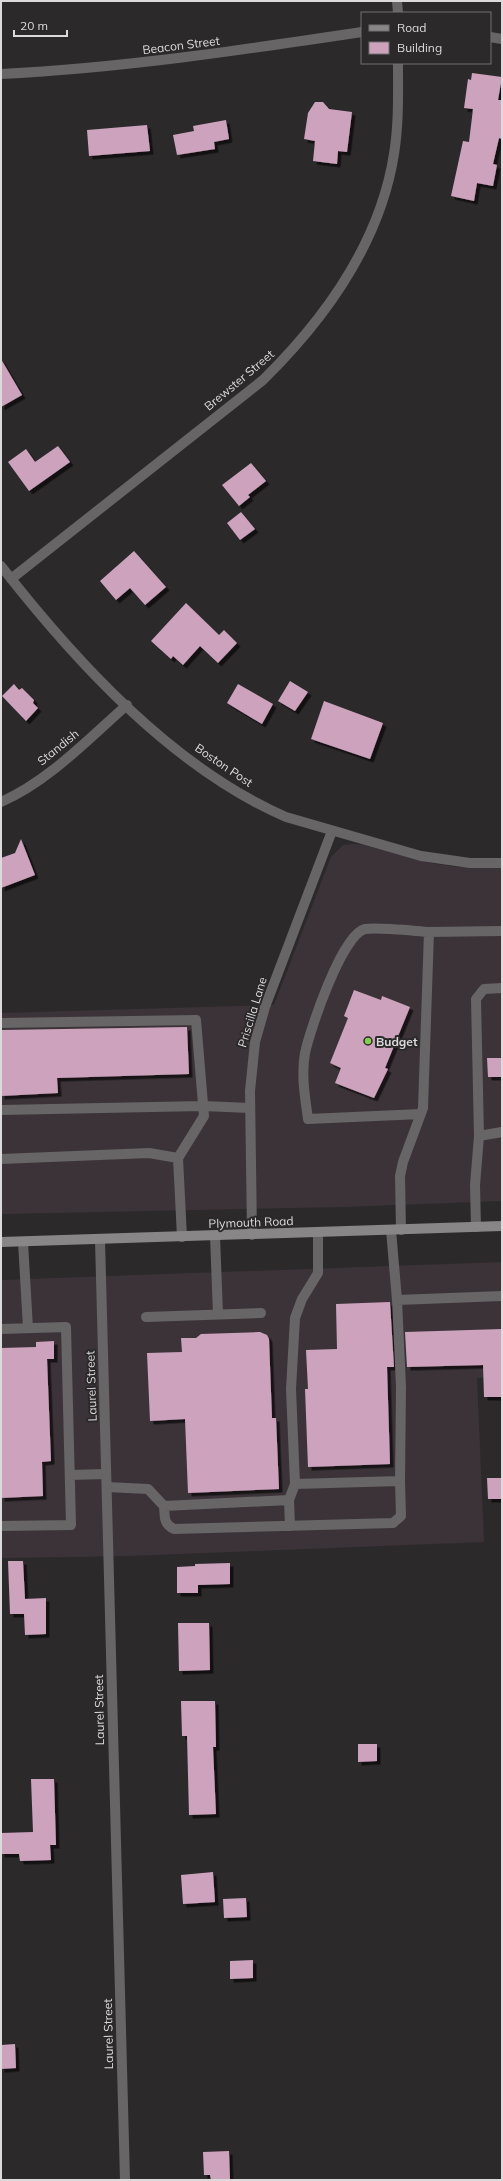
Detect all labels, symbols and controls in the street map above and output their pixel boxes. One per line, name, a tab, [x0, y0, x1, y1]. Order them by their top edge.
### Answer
scale bar	[14, 12, 67, 38]
legend	[361, 12, 491, 64]
text: 20 m	[20, 18, 48, 33]
text: Road	[397, 20, 426, 35]
street label: Beacon Street	[141, 33, 221, 57]
text: Building	[397, 40, 442, 55]
street label: Brewster Street	[201, 346, 277, 414]
street label: Standish	[34, 726, 82, 768]
street label: Boston Post	[192, 740, 256, 790]
street label: Priscilla Lane	[234, 975, 270, 1049]
place label: Budget	[376, 1034, 418, 1049]
marker: Budget	[363, 1036, 373, 1046]
street label: Plymouth Road	[208, 1213, 294, 1231]
street label: Laurel Street	[82, 1350, 100, 1422]
street label: Laurel Street	[91, 1675, 107, 1745]
street label: Laurel Street	[100, 1999, 116, 2069]

